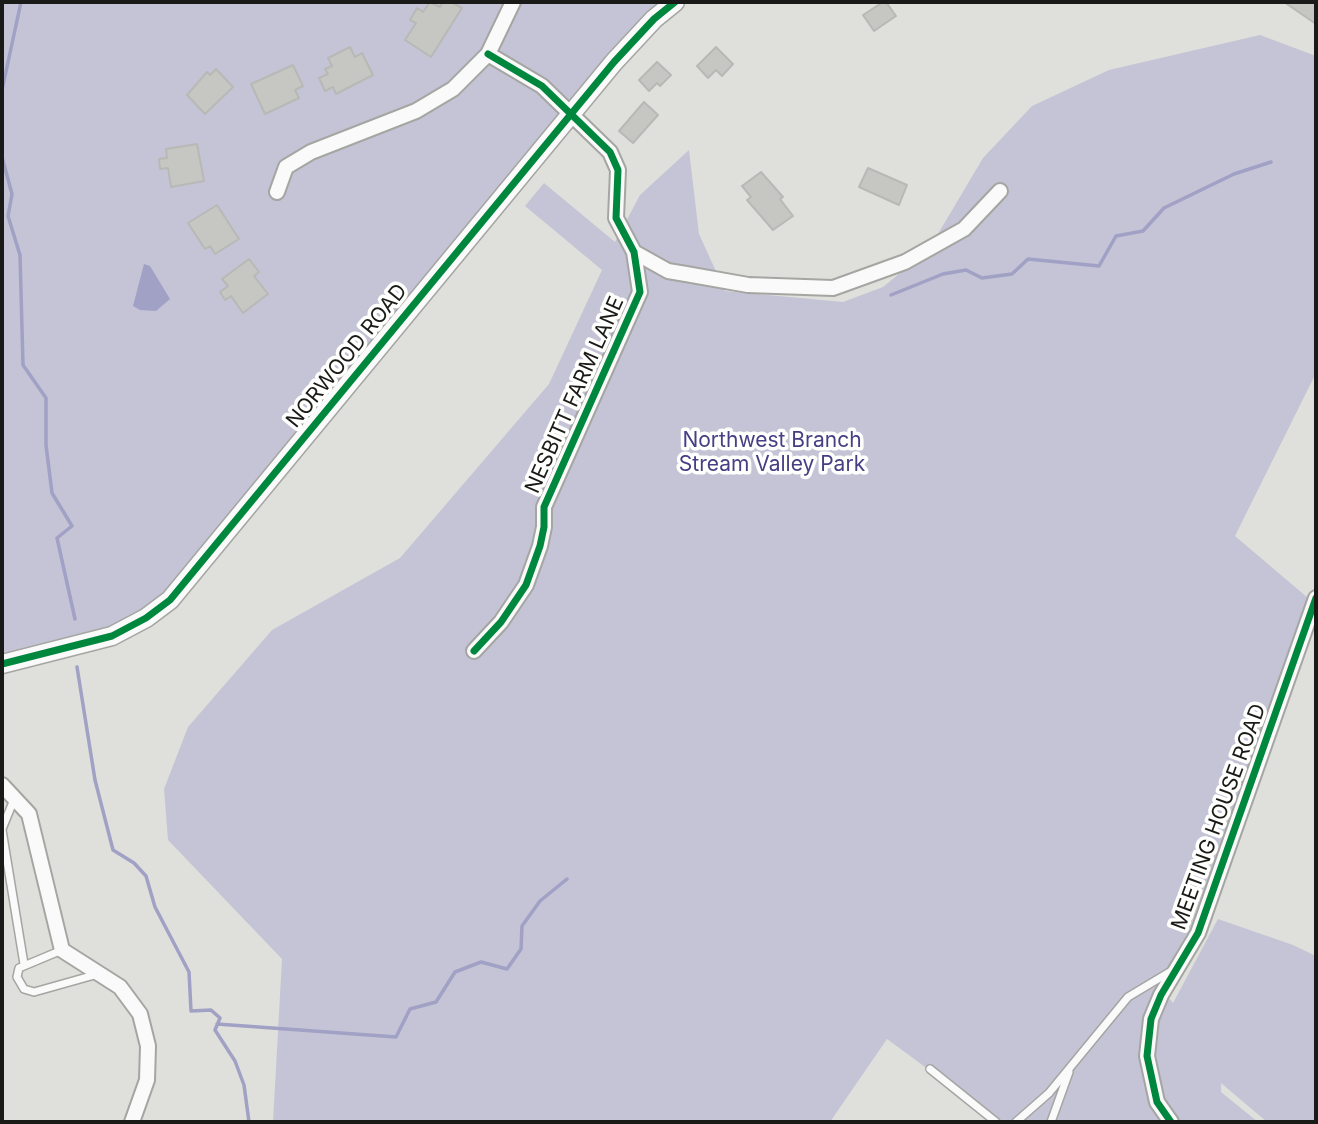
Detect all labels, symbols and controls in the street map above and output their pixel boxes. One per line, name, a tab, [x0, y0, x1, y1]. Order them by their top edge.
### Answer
street label: NORWOOD ROAD	[281, 279, 413, 433]
street label: NESBITT FARM LANE	[520, 293, 630, 497]
park label: Northwest Branch Stream Valley Park	[679, 428, 865, 478]
street label: MEETING HOUSE ROAD	[1166, 701, 1272, 933]

